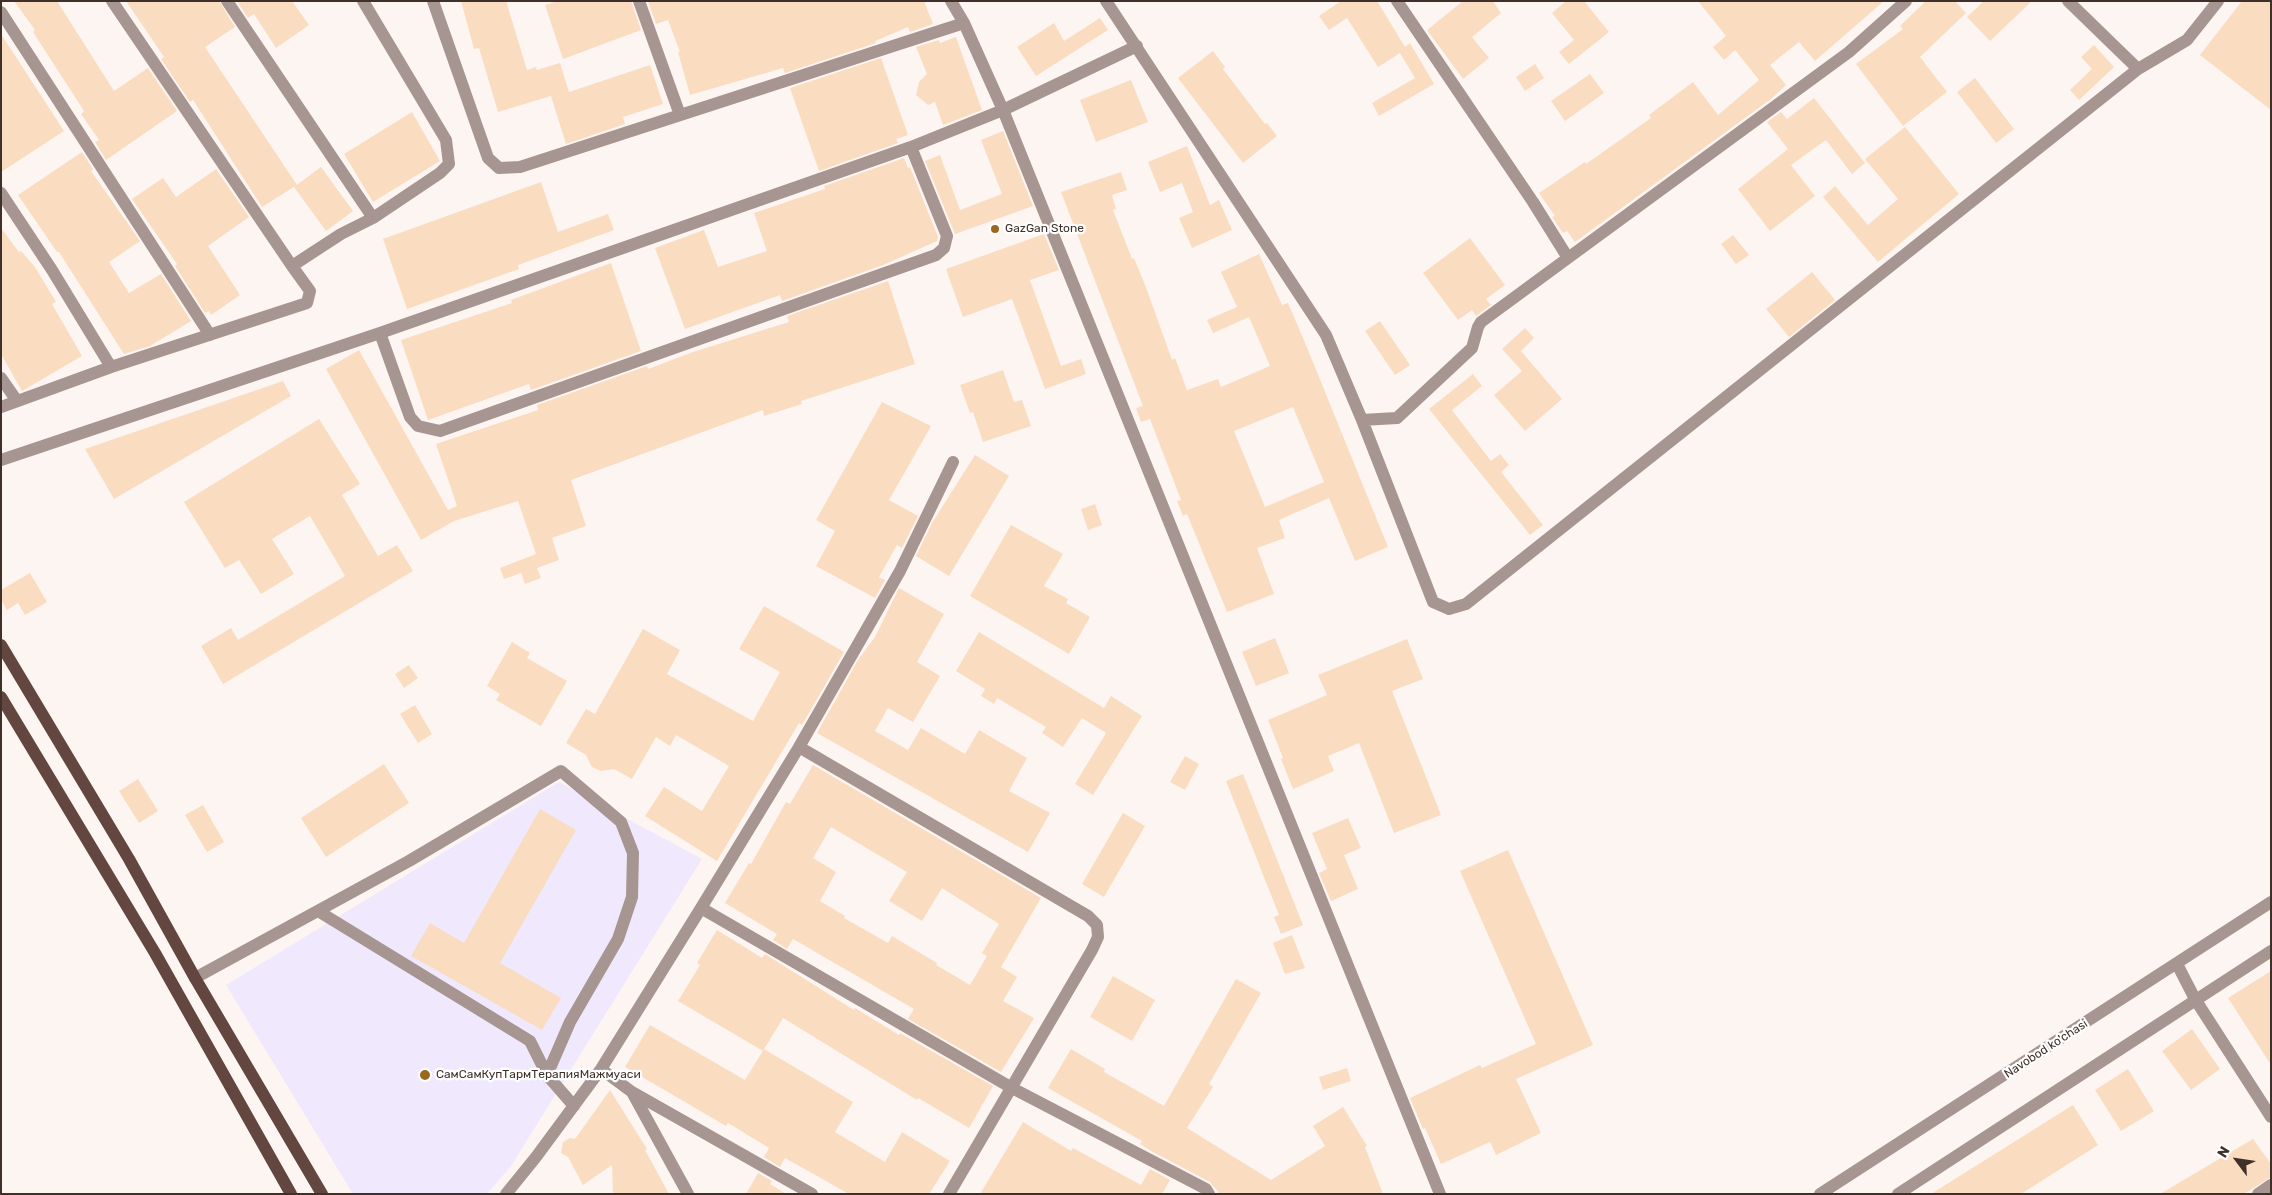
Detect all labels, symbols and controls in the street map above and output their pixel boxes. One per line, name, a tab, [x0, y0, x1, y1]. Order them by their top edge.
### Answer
place label: GazGan Stone	[1005, 222, 1084, 236]
marker: GazGan Stone	[989, 223, 1001, 235]
street label: Navobod ko'chasi	[2002, 1017, 2090, 1081]
marker: СамСамКупТармТерапияМажмуаси	[418, 1068, 432, 1082]
place label: СамСамКупТармТерапияМажмуаси	[436, 1068, 641, 1082]
north arrow	[2212, 1135, 2262, 1185]
text: N	[2214, 1143, 2234, 1161]

